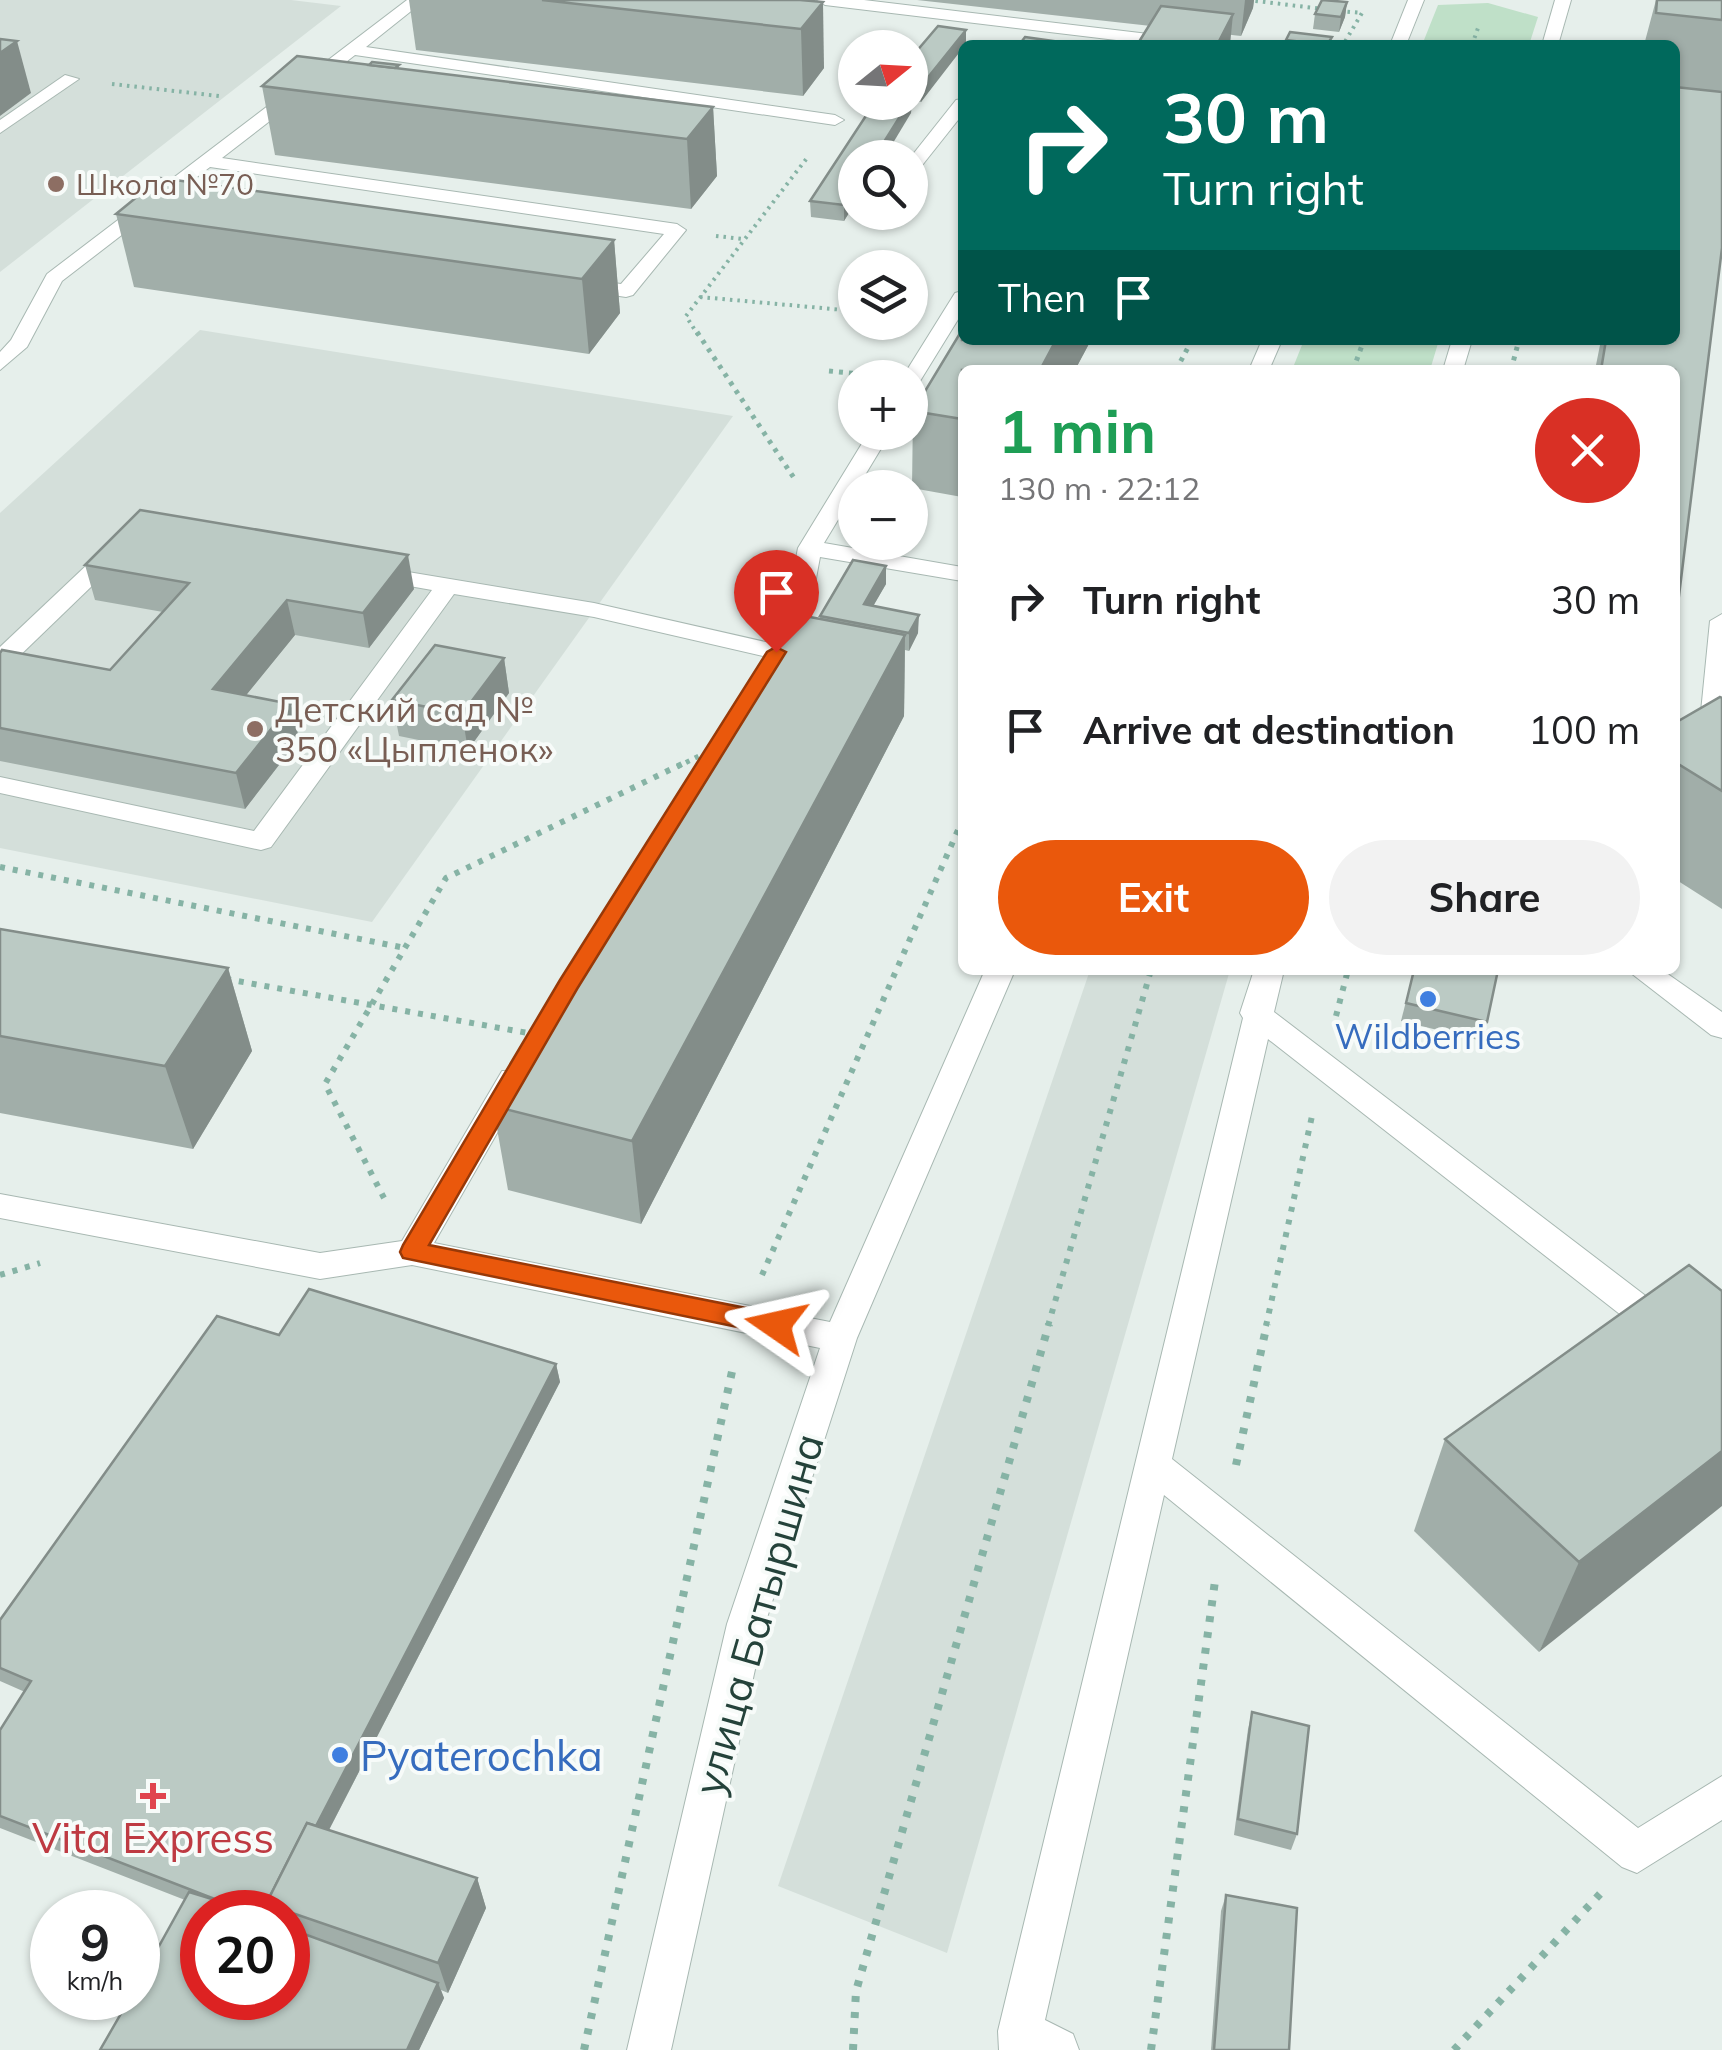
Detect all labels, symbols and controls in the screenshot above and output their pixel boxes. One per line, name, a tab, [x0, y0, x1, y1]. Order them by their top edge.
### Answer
north arrow	[838, 30, 928, 120]
map controls	[838, 30, 928, 560]
text: 30 m	[1163, 73, 1329, 161]
icon: right	[998, 80, 1128, 210]
button: search	[838, 140, 928, 230]
text: Turn right	[1163, 160, 1364, 216]
place label: Школа №70	[76, 165, 254, 203]
marker: Школа №70	[45, 173, 67, 195]
button: layers	[838, 250, 928, 340]
icon: arrive	[1106, 270, 1161, 325]
text: Then	[998, 274, 1086, 322]
button: +	[838, 360, 928, 450]
text: 1 min	[998, 393, 1156, 468]
button: close	[1535, 398, 1640, 503]
text: 130 m · 22:12	[998, 468, 1200, 508]
button: −	[838, 470, 928, 560]
pin	[734, 550, 819, 653]
icon: arrive	[749, 565, 804, 620]
icon: right	[998, 573, 1053, 628]
text: Turn right	[1083, 576, 1260, 624]
text: 30 m	[1551, 576, 1640, 624]
place label: Детский сад № 350 «Цыпленок»	[275, 687, 553, 771]
icon: arrive	[998, 703, 1053, 758]
text: Arrive at destination	[1083, 706, 1455, 754]
text: 100 m	[1528, 706, 1640, 754]
marker: Детский сад № 350 «Цыпленок»	[244, 718, 266, 740]
button: Exit	[998, 840, 1309, 955]
button: Share	[1329, 840, 1640, 955]
marker: Wildberries	[1417, 988, 1439, 1010]
place label: Wildberries	[1335, 1014, 1521, 1058]
position arrow	[724, 1273, 828, 1377]
street label: улица Батыршина	[681, 1427, 835, 1801]
place label: Pyaterochka	[360, 1729, 603, 1782]
marker: Pyaterochka	[329, 1744, 351, 1766]
marker: Vita Express	[142, 1785, 164, 1807]
place label: Vita Express	[32, 1811, 274, 1864]
speed limit sign: 20	[180, 1890, 310, 2020]
text: 9	[80, 1911, 110, 1974]
text: km/h	[67, 1965, 123, 1996]

